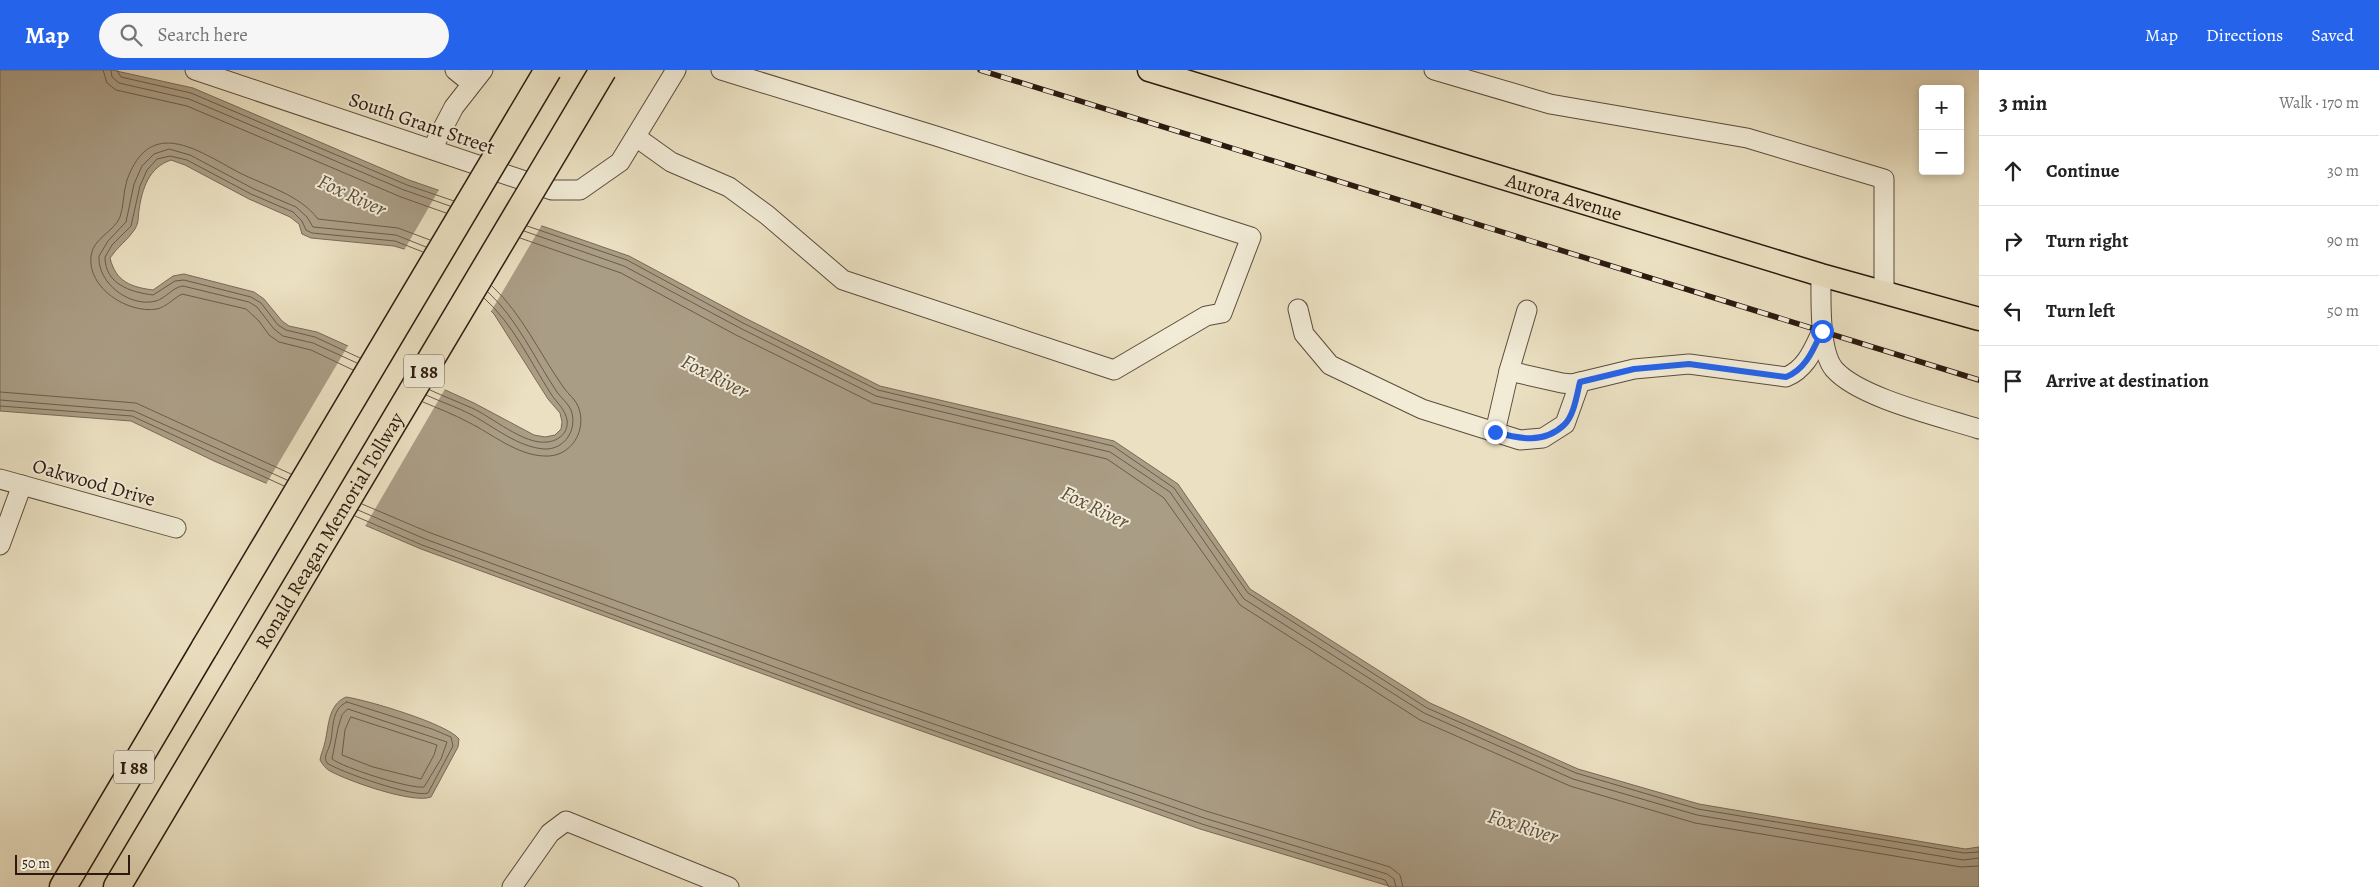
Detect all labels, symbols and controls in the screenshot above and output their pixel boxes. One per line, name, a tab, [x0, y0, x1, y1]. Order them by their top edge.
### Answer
search box	[99, 13, 449, 58]
text: Map	[25, 19, 69, 51]
icon: search	[117, 21, 145, 49]
text: Search here	[157, 22, 248, 48]
text: Map	[2145, 23, 2178, 47]
text: Directions	[2206, 23, 2283, 47]
text: Saved	[2311, 23, 2354, 47]
map controls	[1919, 85, 1964, 175]
button: +	[1919, 85, 1964, 130]
street label: South Grant Street	[345, 86, 499, 161]
text: 3 min	[1999, 89, 2047, 117]
text: Walk · 170 m	[2279, 92, 2359, 114]
button: −	[1919, 130, 1964, 175]
icon: ahead	[1999, 157, 2027, 185]
text: Continue	[2046, 158, 2120, 184]
text: 30 m	[2327, 160, 2359, 182]
street label: Aurora Avenue	[1502, 166, 1625, 228]
water label: Fox River	[313, 167, 391, 223]
icon: right	[1999, 227, 2027, 255]
text: Turn right	[2046, 228, 2128, 254]
text: 90 m	[2327, 230, 2359, 252]
icon: left	[1999, 297, 2027, 325]
text: Turn left	[2046, 298, 2115, 324]
text: 50 m	[2327, 300, 2359, 322]
route start	[1811, 320, 1834, 343]
water label: Fox River	[676, 347, 754, 405]
road number: I 88	[404, 354, 444, 388]
icon: arrive	[1999, 367, 2027, 395]
text: Arrive at destination	[2046, 368, 2209, 394]
street label: Ronald Reagan Memorial Tollway	[249, 406, 411, 653]
route end	[1484, 421, 1507, 444]
street label: Oakwood Drive	[29, 452, 158, 513]
water label: Fox River	[1056, 479, 1134, 536]
road number: I 88	[114, 750, 154, 784]
water label: Fox River	[1484, 802, 1562, 851]
scale bar	[15, 852, 130, 875]
text: 50 m	[22, 854, 50, 873]

